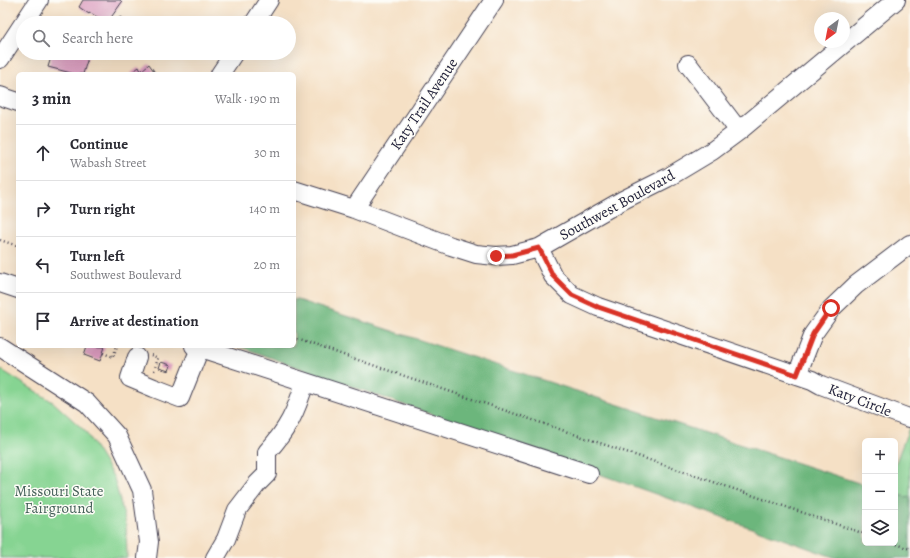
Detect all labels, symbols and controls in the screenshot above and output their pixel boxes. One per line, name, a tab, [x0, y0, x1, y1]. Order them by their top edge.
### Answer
north arrow	[814, 12, 850, 48]
search box	[16, 16, 296, 60]
icon: search	[30, 27, 52, 49]
text: Search here	[62, 28, 133, 48]
street label: Katy Trail Avenue	[386, 54, 462, 154]
text: 3 min	[32, 87, 71, 110]
text: Walk · 190 m	[215, 90, 280, 107]
text: Continue	[70, 134, 128, 154]
icon: ahead	[32, 142, 54, 164]
text: 30 m	[254, 144, 280, 161]
text: Wabash Street	[70, 154, 147, 171]
street label: Southwest Boulevard	[556, 165, 679, 245]
icon: right	[32, 198, 54, 220]
text: Turn right	[70, 199, 135, 219]
text: 140 m	[249, 200, 280, 217]
text: Turn left	[70, 246, 125, 266]
route end	[487, 247, 505, 265]
icon: left	[32, 254, 54, 276]
text: 20 m	[254, 256, 280, 273]
text: Southwest Boulevard	[70, 266, 182, 283]
route start	[822, 299, 840, 317]
icon: arrive	[32, 310, 54, 332]
text: Arrive at destination	[70, 311, 199, 331]
street label: Katy Circle	[825, 379, 895, 421]
map controls	[862, 438, 898, 546]
button: +	[862, 438, 898, 474]
button: −	[862, 474, 898, 510]
park label: Missouri State Fairground	[15, 481, 104, 518]
button: layers	[862, 510, 898, 546]

